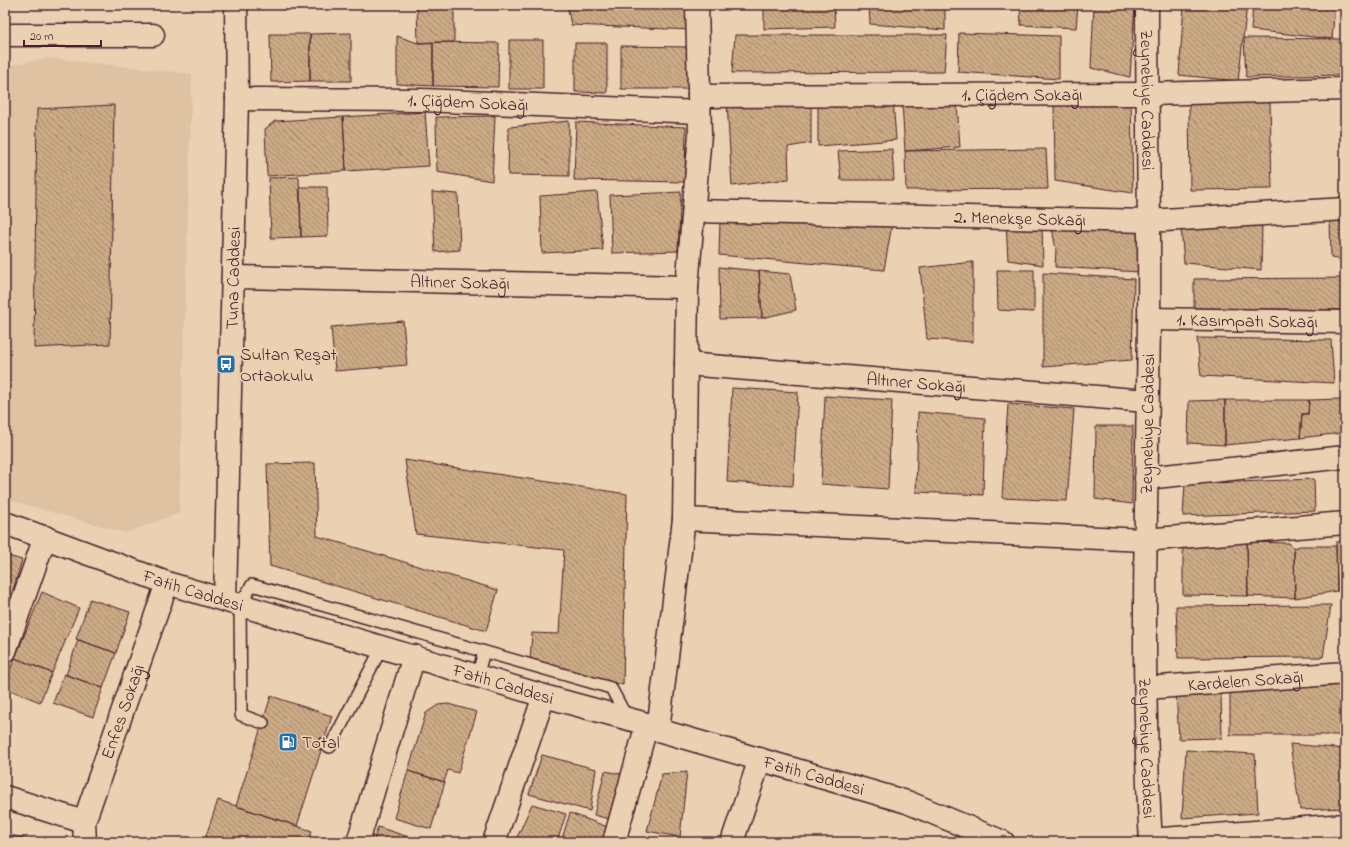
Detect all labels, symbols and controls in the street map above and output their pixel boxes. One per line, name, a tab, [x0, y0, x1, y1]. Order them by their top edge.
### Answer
scale bar	[24, 22, 101, 48]
text: 20 m	[30, 28, 53, 46]
street label: Zeynebiye Caddesi	[1132, 29, 1159, 171]
street label: 1. Çiğdem Sokağı	[961, 83, 1083, 111]
street label: 1. Çiğdem Sokağı	[407, 89, 529, 120]
street label: 2. Menekşe Sokağı	[954, 206, 1086, 236]
street label: Tuna Caddesi	[220, 226, 249, 330]
street label: Altıner Sokağı	[410, 270, 510, 299]
street label: 1. Kasımpatı Sokağı	[1176, 308, 1318, 338]
place label: Sultan Reşat Ortaokulu	[240, 343, 337, 390]
bus stop icon: Sultan Reşat Ortaokulu	[215, 353, 237, 375]
street label: Zeynebiye Caddesi	[1135, 353, 1163, 495]
street label: Altıner Sokağı	[865, 368, 967, 402]
street label: Fatih Caddesi	[138, 564, 246, 620]
street label: Fatih Caddesi	[448, 658, 556, 713]
street label: Enfes Sokağı	[96, 661, 153, 763]
street label: Kardelen Sokağı	[1187, 665, 1305, 700]
street label: Zeynebiye Caddesi	[1130, 677, 1161, 819]
fuel station icon: Total	[277, 731, 299, 753]
place label: Total	[302, 731, 340, 757]
street label: Fatih Caddesi	[759, 750, 867, 804]

